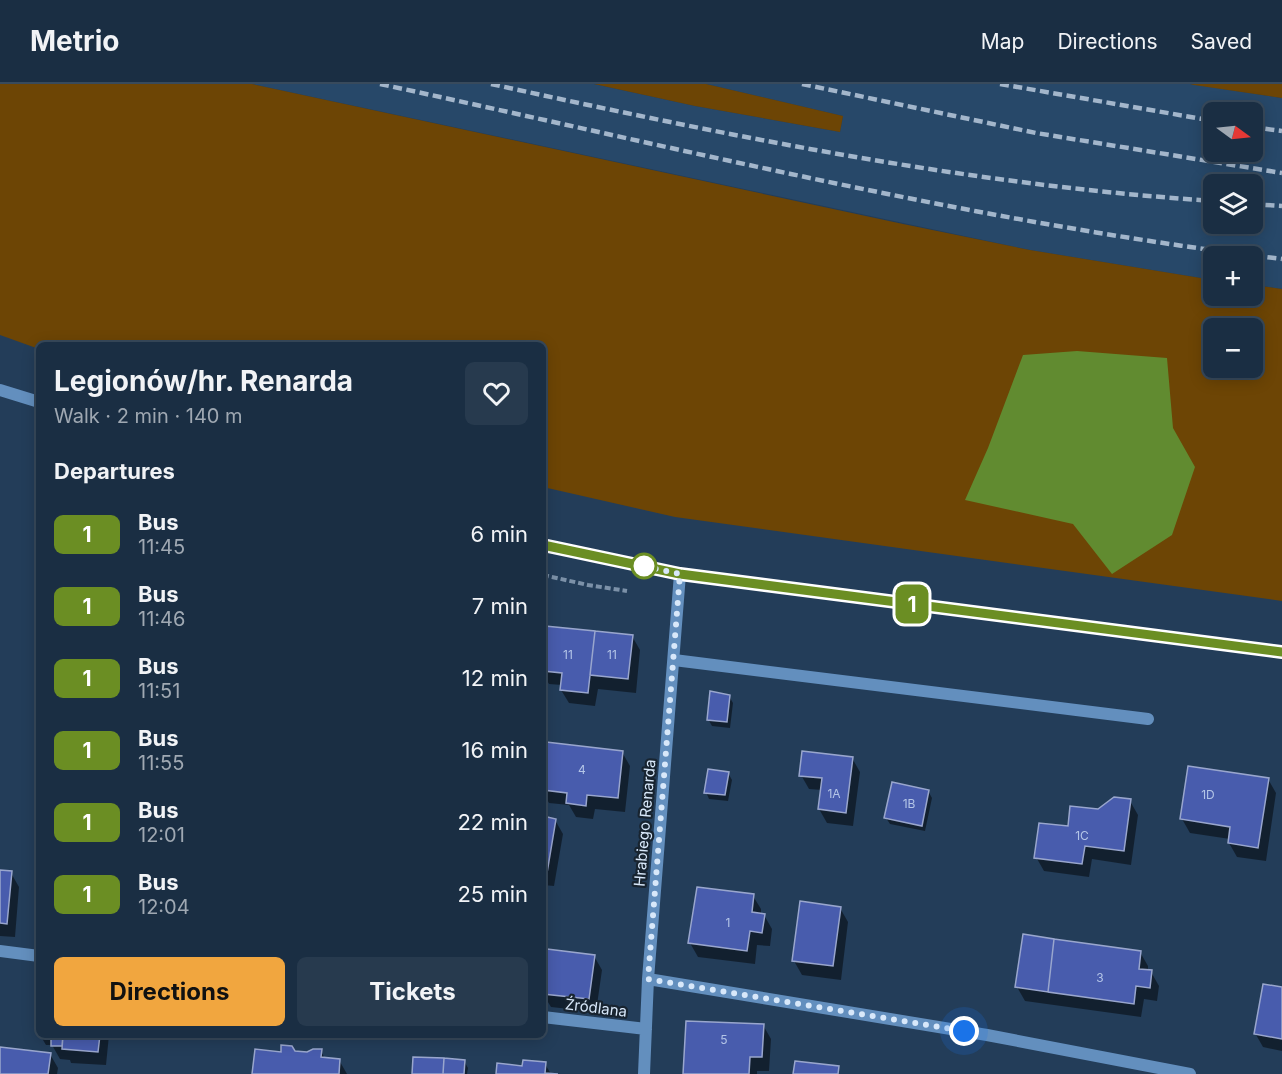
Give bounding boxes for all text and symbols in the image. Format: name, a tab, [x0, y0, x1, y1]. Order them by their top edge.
text: Metrio	[30, 24, 119, 58]
text: Map	[981, 29, 1024, 54]
text: Directions	[1057, 29, 1158, 54]
text: Saved	[1191, 29, 1252, 54]
north arrow	[1203, 102, 1263, 162]
map controls	[1203, 102, 1263, 378]
button: layers	[1203, 174, 1263, 234]
button: +	[1203, 246, 1263, 306]
button: −	[1203, 318, 1263, 378]
button: heart	[465, 362, 528, 425]
text: Legionów/hr. Renarda	[54, 364, 353, 398]
text: Walk · 2 min · 140 m	[54, 404, 243, 428]
text: Departures	[54, 458, 175, 484]
text: Bus	[138, 509, 179, 535]
text: 6 min	[471, 521, 528, 547]
text: 1	[82, 522, 92, 547]
text: 11:45	[138, 535, 185, 559]
unlabelled marker	[631, 553, 657, 579]
text: Bus	[138, 581, 179, 607]
line badge: 1	[892, 584, 932, 624]
text: 1	[907, 592, 917, 617]
text: 7 min	[472, 593, 528, 619]
text: 1	[82, 594, 92, 619]
text: 11:46	[138, 607, 185, 631]
house number: 11	[563, 647, 573, 662]
house number: 11	[607, 647, 617, 662]
text: Bus	[138, 653, 179, 679]
text: 12 min	[462, 665, 528, 691]
text: 1	[82, 666, 92, 691]
text: 11:51	[138, 679, 180, 703]
text: Bus	[138, 725, 179, 751]
text: 16 min	[462, 737, 528, 763]
text: 1	[82, 738, 92, 763]
text: 11:55	[138, 751, 184, 775]
street label: Hrabiego Renarda	[629, 759, 660, 887]
house number: 4	[578, 762, 586, 777]
house number: 1A	[827, 786, 841, 801]
house number: 1D	[1201, 787, 1215, 802]
house number: 1B	[903, 796, 916, 811]
text: Bus	[138, 797, 179, 823]
text: 22 min	[457, 809, 528, 835]
text: 1	[82, 810, 92, 835]
text: 12:01	[138, 823, 185, 847]
house number: 1C	[1075, 828, 1089, 843]
text: Bus	[138, 869, 179, 895]
text: 25 min	[457, 881, 528, 907]
text: 1	[82, 882, 92, 907]
text: 12:04	[138, 895, 190, 919]
house number: 1	[726, 915, 730, 930]
button: Directions	[54, 957, 285, 1026]
button: Tickets	[297, 957, 528, 1026]
house number: 3	[1096, 970, 1104, 985]
street label: Źródlana	[564, 994, 628, 1021]
your location	[949, 1016, 979, 1046]
house number: 5	[720, 1032, 728, 1047]

